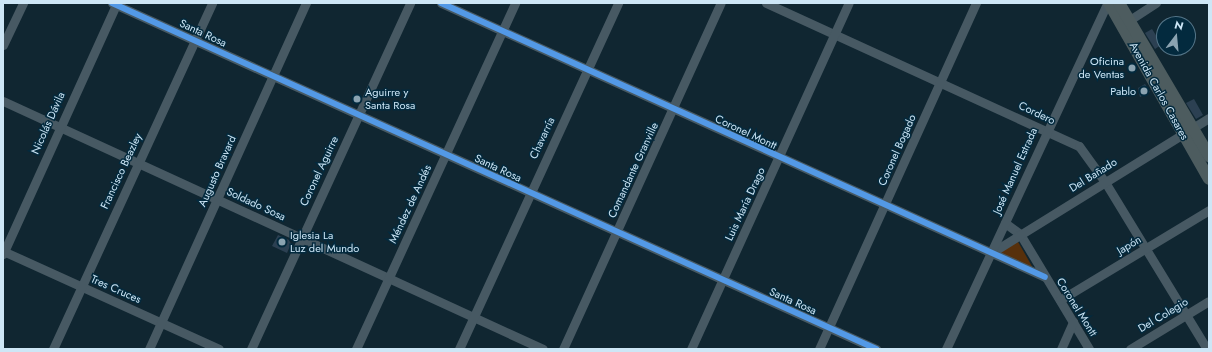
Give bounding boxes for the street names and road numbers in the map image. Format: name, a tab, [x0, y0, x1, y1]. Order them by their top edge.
street label: Santa Rosa	[177, 16, 229, 50]
street label: Avenida Carlos Casares	[1127, 40, 1191, 142]
street label: Nicolás Dávila	[28, 90, 68, 156]
street label: Cordero	[1017, 99, 1057, 127]
street label: Coronel Montt	[713, 112, 779, 152]
street label: Coronel Bogado	[875, 112, 919, 188]
street label: Chavarría	[527, 115, 557, 161]
street label: Comandante Granville	[605, 120, 661, 220]
street label: José Manuel Estrada	[990, 126, 1040, 216]
street label: Francisco Beazley	[98, 131, 144, 211]
street label: Augusto Bravard	[195, 133, 239, 209]
street label: Coronel Aguirre	[297, 134, 341, 208]
street label: Santa Rosa	[472, 151, 524, 185]
street label: Del Bañado	[1067, 155, 1119, 195]
street label: Méndez de Andés	[386, 163, 434, 245]
street label: Luis María Drago	[722, 165, 768, 243]
street label: Soldado Sosa	[224, 185, 288, 223]
street label: Japón	[1114, 233, 1144, 257]
street label: Tres Cruces	[89, 272, 143, 306]
street label: Coronel Montt	[1054, 275, 1100, 339]
street label: Santa Rosa	[767, 285, 819, 317]
street label: Del Colegio	[1136, 295, 1190, 335]

